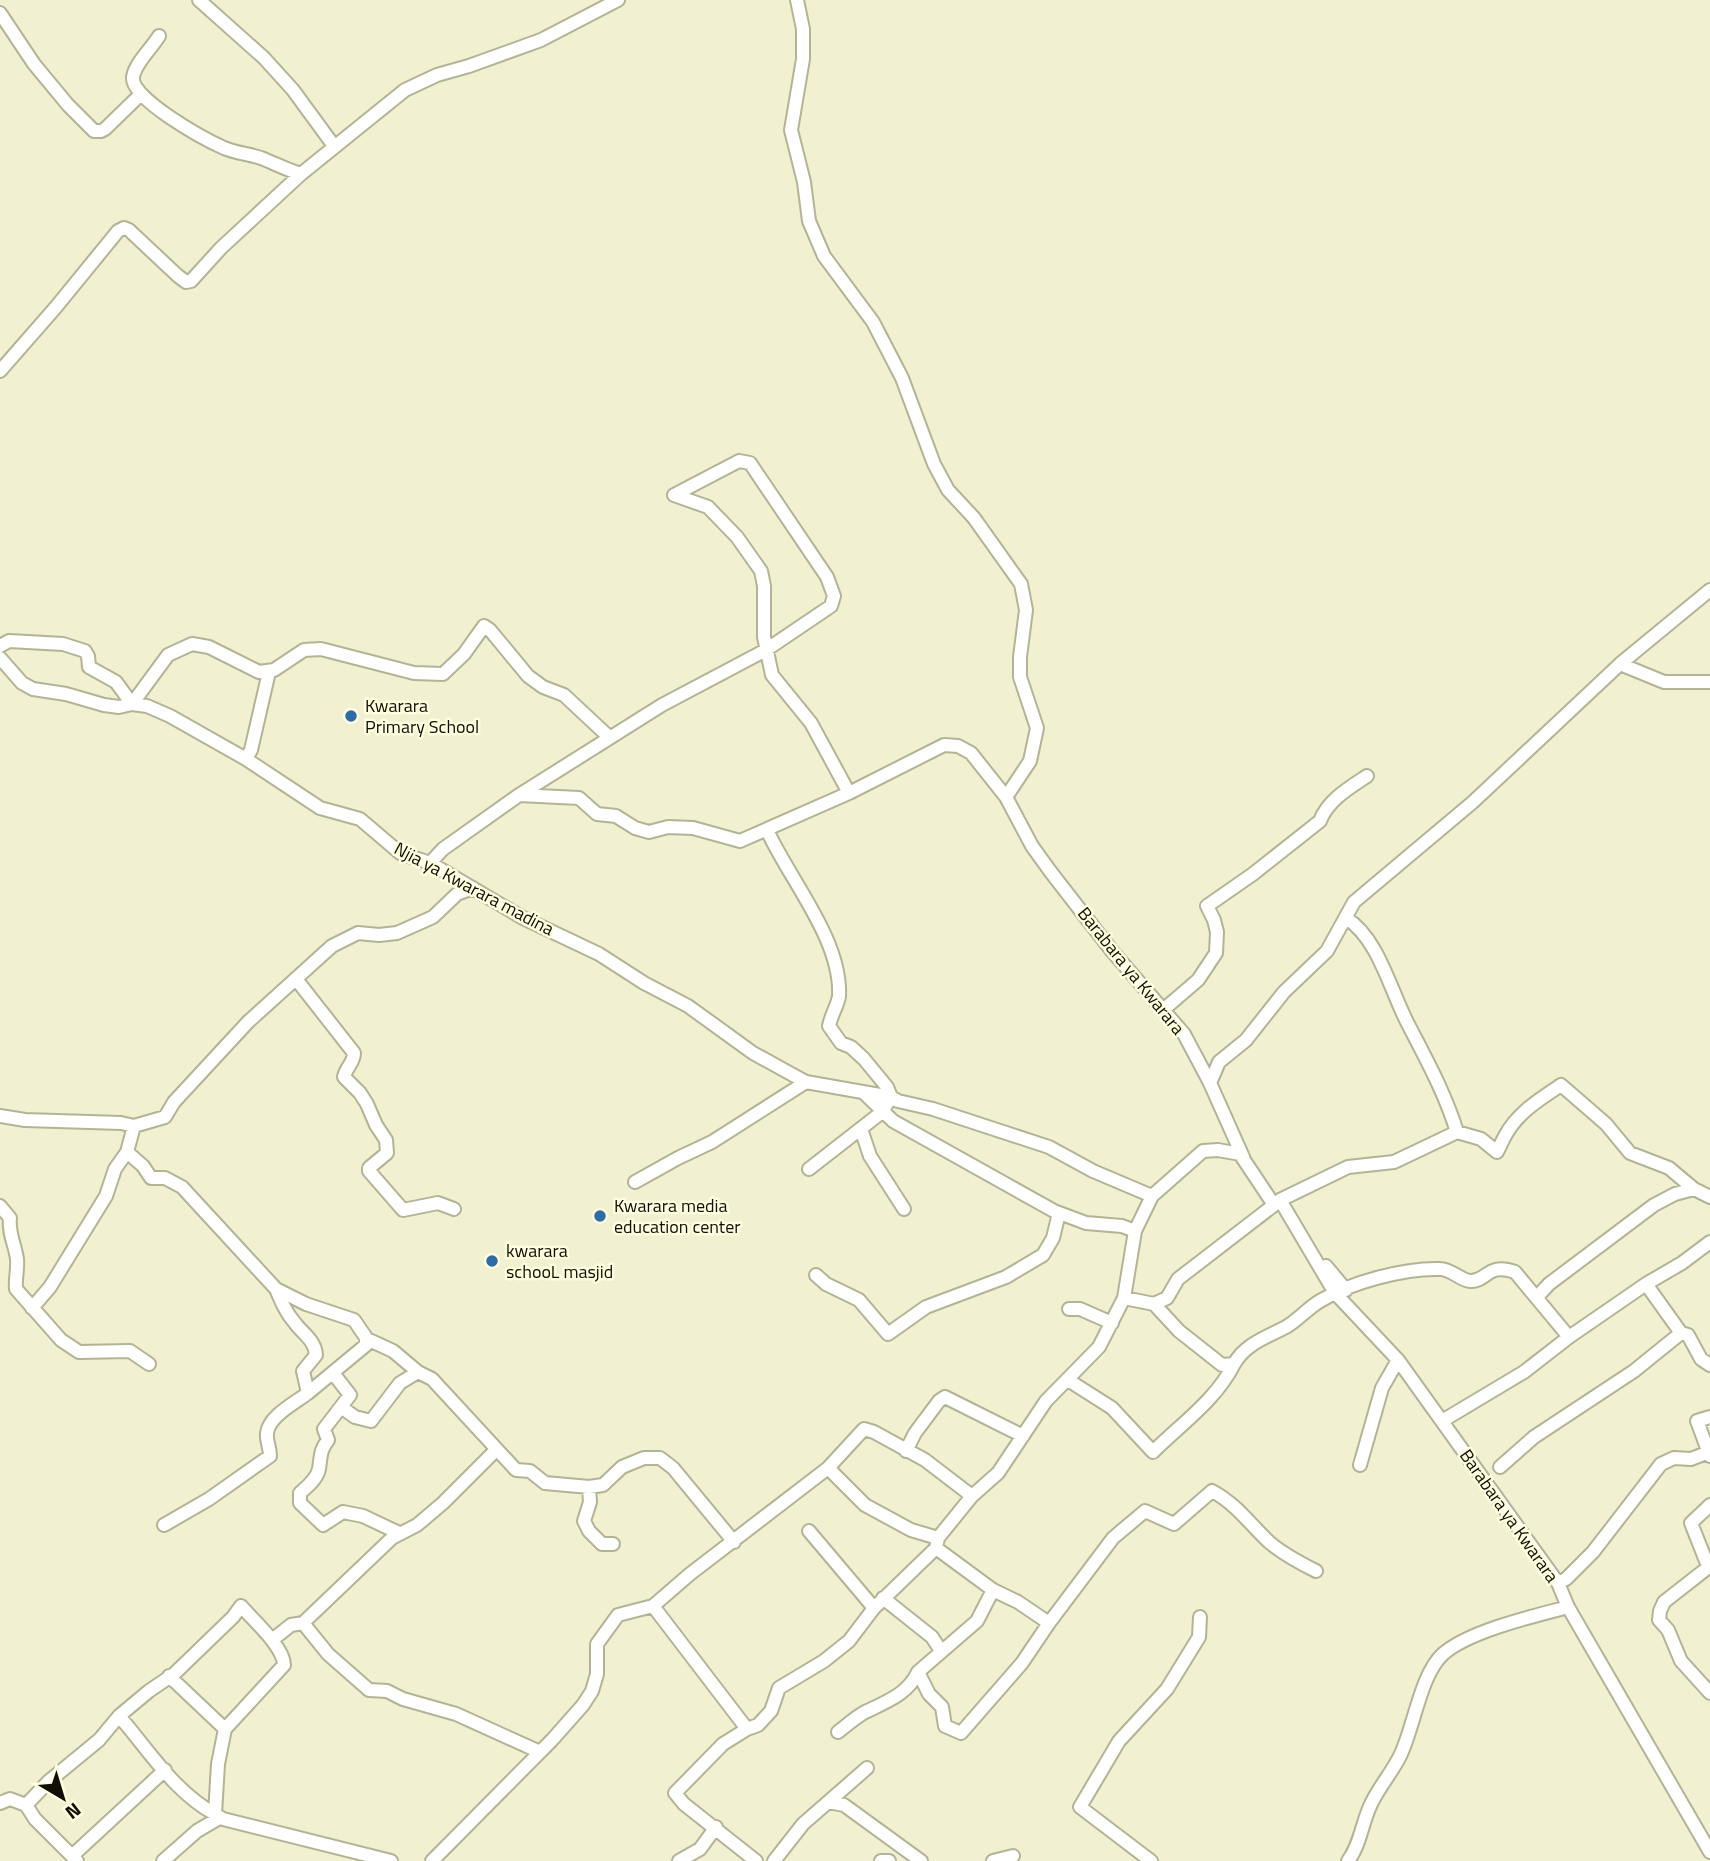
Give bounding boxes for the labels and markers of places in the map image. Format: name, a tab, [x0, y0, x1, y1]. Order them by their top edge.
place label: Kwarara Primary School	[365, 692, 479, 740]
marker: Kwarara Primary School	[343, 708, 359, 724]
place label: Kwarara media education center	[614, 1192, 741, 1240]
marker: Kwarara media education center	[592, 1208, 608, 1224]
place label: kwarara schooL masjid	[506, 1237, 613, 1285]
marker: kwarara schooL masjid	[484, 1253, 500, 1269]

